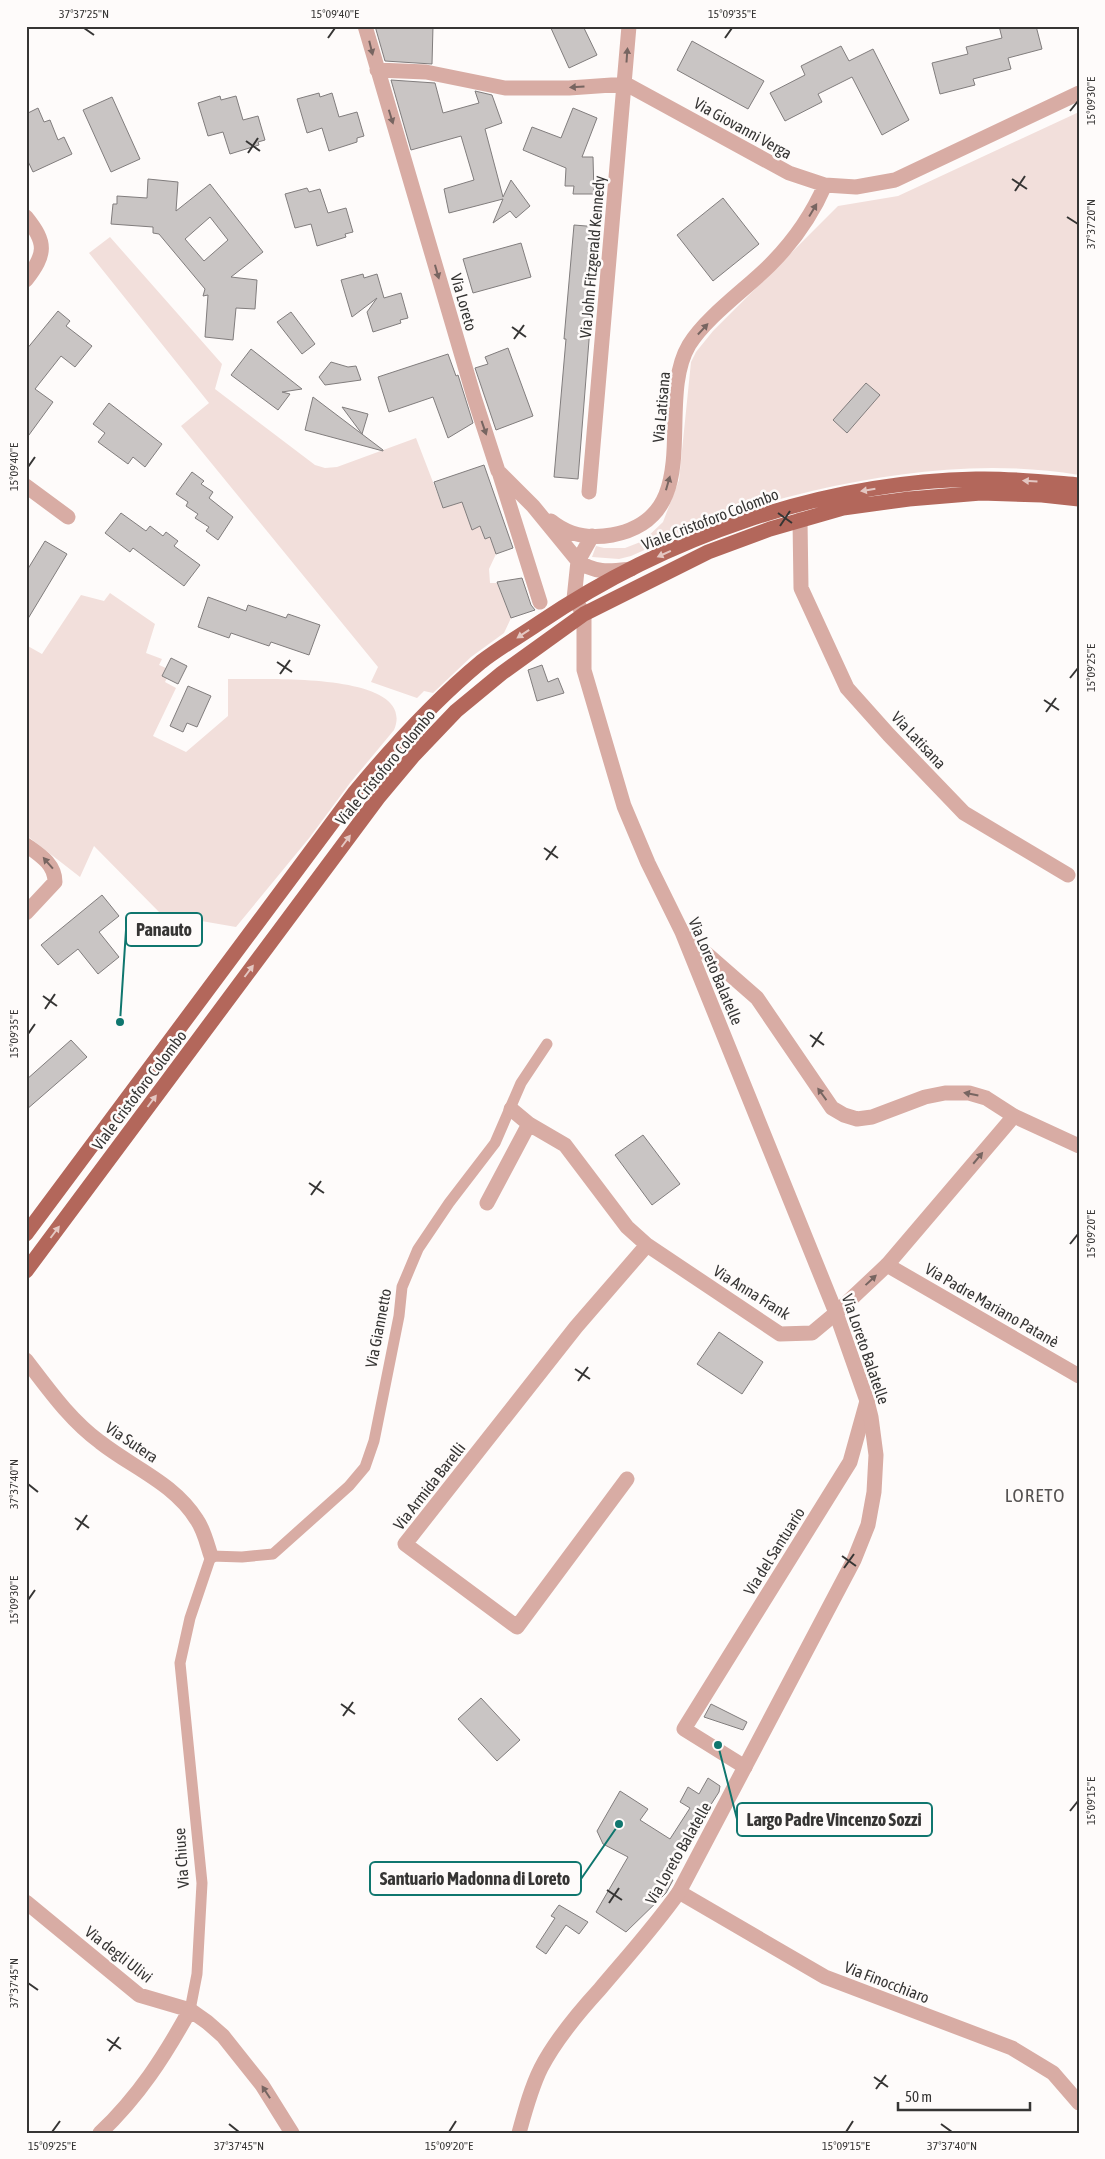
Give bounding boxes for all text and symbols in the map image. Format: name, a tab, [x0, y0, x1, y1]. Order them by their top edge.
text: 37°37'25"N	[59, 7, 109, 21]
text: 15°09'40"E	[311, 7, 359, 21]
text: 15°09'35"E	[708, 7, 756, 21]
one-way arrow	[367, 41, 375, 56]
one-way arrow	[624, 47, 632, 63]
text: 15°09'30"E	[1084, 77, 1098, 125]
one-way arrow	[569, 84, 585, 92]
street label: Via Giovanni Verga	[691, 94, 795, 163]
one-way arrow	[388, 109, 396, 124]
street label: Via John Fitzgerald Kennedy	[576, 175, 609, 339]
text: 37°37'20"N	[1084, 199, 1098, 249]
one-way arrow	[808, 203, 817, 216]
one-way arrow	[434, 265, 442, 280]
street label: Via Loreto	[447, 271, 481, 333]
one-way arrow	[697, 323, 709, 335]
street label: Via Latisana	[649, 371, 673, 443]
one-way arrow	[480, 421, 488, 436]
text: 15°09'40"E	[7, 443, 21, 491]
one-way arrow	[665, 476, 673, 491]
one-way arrow	[1022, 476, 1038, 484]
street label: Viale Cristoforo Colombo	[639, 485, 781, 553]
one-way arrow	[860, 486, 876, 494]
one-way arrow	[657, 550, 671, 558]
one-way arrow	[516, 629, 530, 639]
text: 15°09'25"E	[1084, 644, 1098, 692]
street label: Viale Cristoforo Colombo	[331, 706, 439, 828]
street label: Via Latisana	[888, 708, 950, 772]
one-way arrow	[341, 835, 352, 848]
one-way arrow	[42, 858, 54, 870]
callout: Panauto	[126, 913, 202, 946]
street label: Via Loreto Balatelle	[685, 915, 747, 1027]
text: Panauto	[136, 919, 192, 940]
one-way arrow	[244, 965, 255, 978]
text: 15°09'35"E	[7, 1010, 21, 1058]
street label: Viale Cristoforo Colombo	[88, 1027, 190, 1153]
one-way arrow	[817, 1088, 828, 1101]
one-way arrow	[962, 1090, 978, 1098]
one-way arrow	[147, 1095, 158, 1108]
one-way arrow	[973, 1151, 984, 1164]
text: 15°09'20"E	[1084, 1210, 1098, 1258]
one-way arrow	[50, 1226, 61, 1239]
street label: Via Padre Mariano Patanè	[922, 1259, 1062, 1351]
street label: Via Anna Frank	[710, 1261, 794, 1323]
one-way arrow	[865, 1274, 877, 1286]
street label: Via Giannetto	[362, 1287, 394, 1369]
street label: Via Loreto Balatelle	[839, 1292, 893, 1406]
street label: Via Sutera	[102, 1418, 162, 1466]
street label: Via Armida Barelli	[389, 1439, 469, 1533]
text: 37°37'40"N	[7, 1459, 21, 1509]
district label: LORETO	[1005, 1484, 1065, 1506]
street label: Via del Santuario	[740, 1504, 808, 1598]
text: 15°09'30"E	[7, 1576, 21, 1624]
text: 15°09'15"E	[1084, 1777, 1098, 1825]
street label: Via Loreto Balatelle	[641, 1799, 715, 1907]
callout: Largo Padre Vincenzo Sozzi	[737, 1803, 932, 1836]
text: Largo Padre Vincenzo Sozzi	[746, 1809, 922, 1830]
street label: Via Chiuse	[170, 1827, 192, 1889]
callout: Santuario Madonna di Loreto	[370, 1862, 581, 1895]
text: Santuario Madonna di Loreto	[380, 1868, 570, 1889]
street label: Via degli Ulivi	[81, 1922, 156, 1987]
text: 37°37'45"N	[7, 1958, 21, 2008]
street label: Via Finocchiaro	[842, 1958, 932, 2006]
scale bar	[898, 2079, 1030, 2111]
one-way arrow	[261, 2085, 271, 2098]
text: 50 m	[905, 2088, 932, 2105]
text: 15°09'25"E	[28, 2139, 76, 2153]
text: 37°37'45"N	[214, 2139, 264, 2153]
text: 15°09'20"E	[425, 2139, 473, 2153]
text: 15°09'15"E	[822, 2139, 870, 2153]
text: 37°37'40"N	[927, 2139, 977, 2153]

